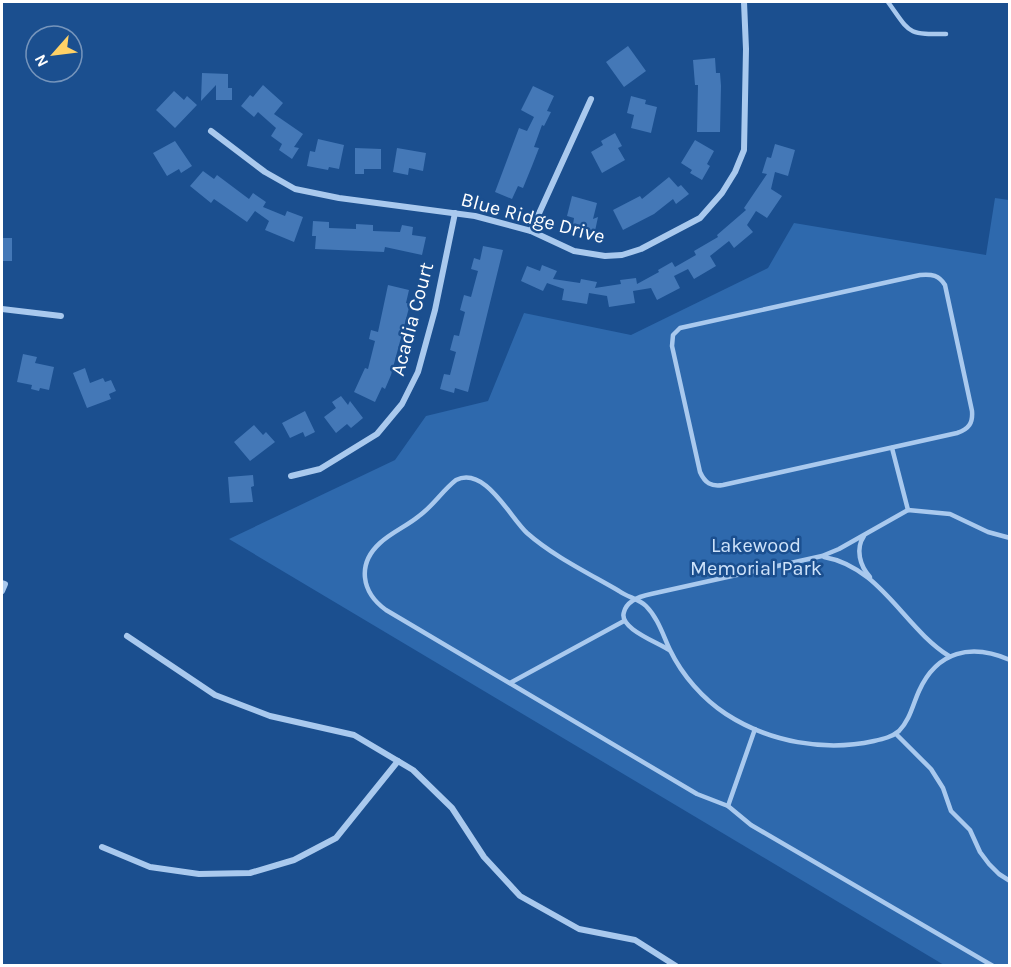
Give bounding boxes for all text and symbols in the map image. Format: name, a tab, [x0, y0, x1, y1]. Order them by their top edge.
north arrow	[24, 24, 84, 84]
text: N	[30, 51, 52, 70]
street label: Blue Ridge Drive	[458, 188, 608, 248]
street label: Acadia Court	[386, 259, 438, 378]
park label: Lakewood Memorial Park	[690, 534, 822, 580]

